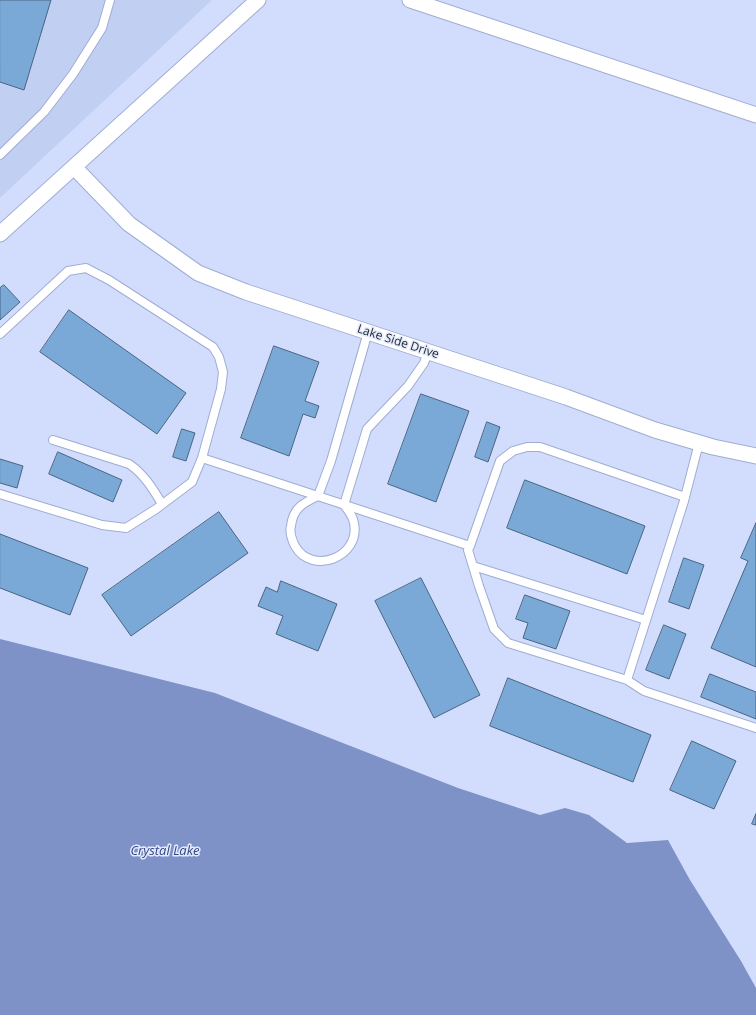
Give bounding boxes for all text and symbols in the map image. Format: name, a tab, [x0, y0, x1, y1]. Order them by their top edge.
street label: Lake Side Drive	[355, 322, 441, 362]
water label: Crystal Lake	[130, 843, 200, 859]

